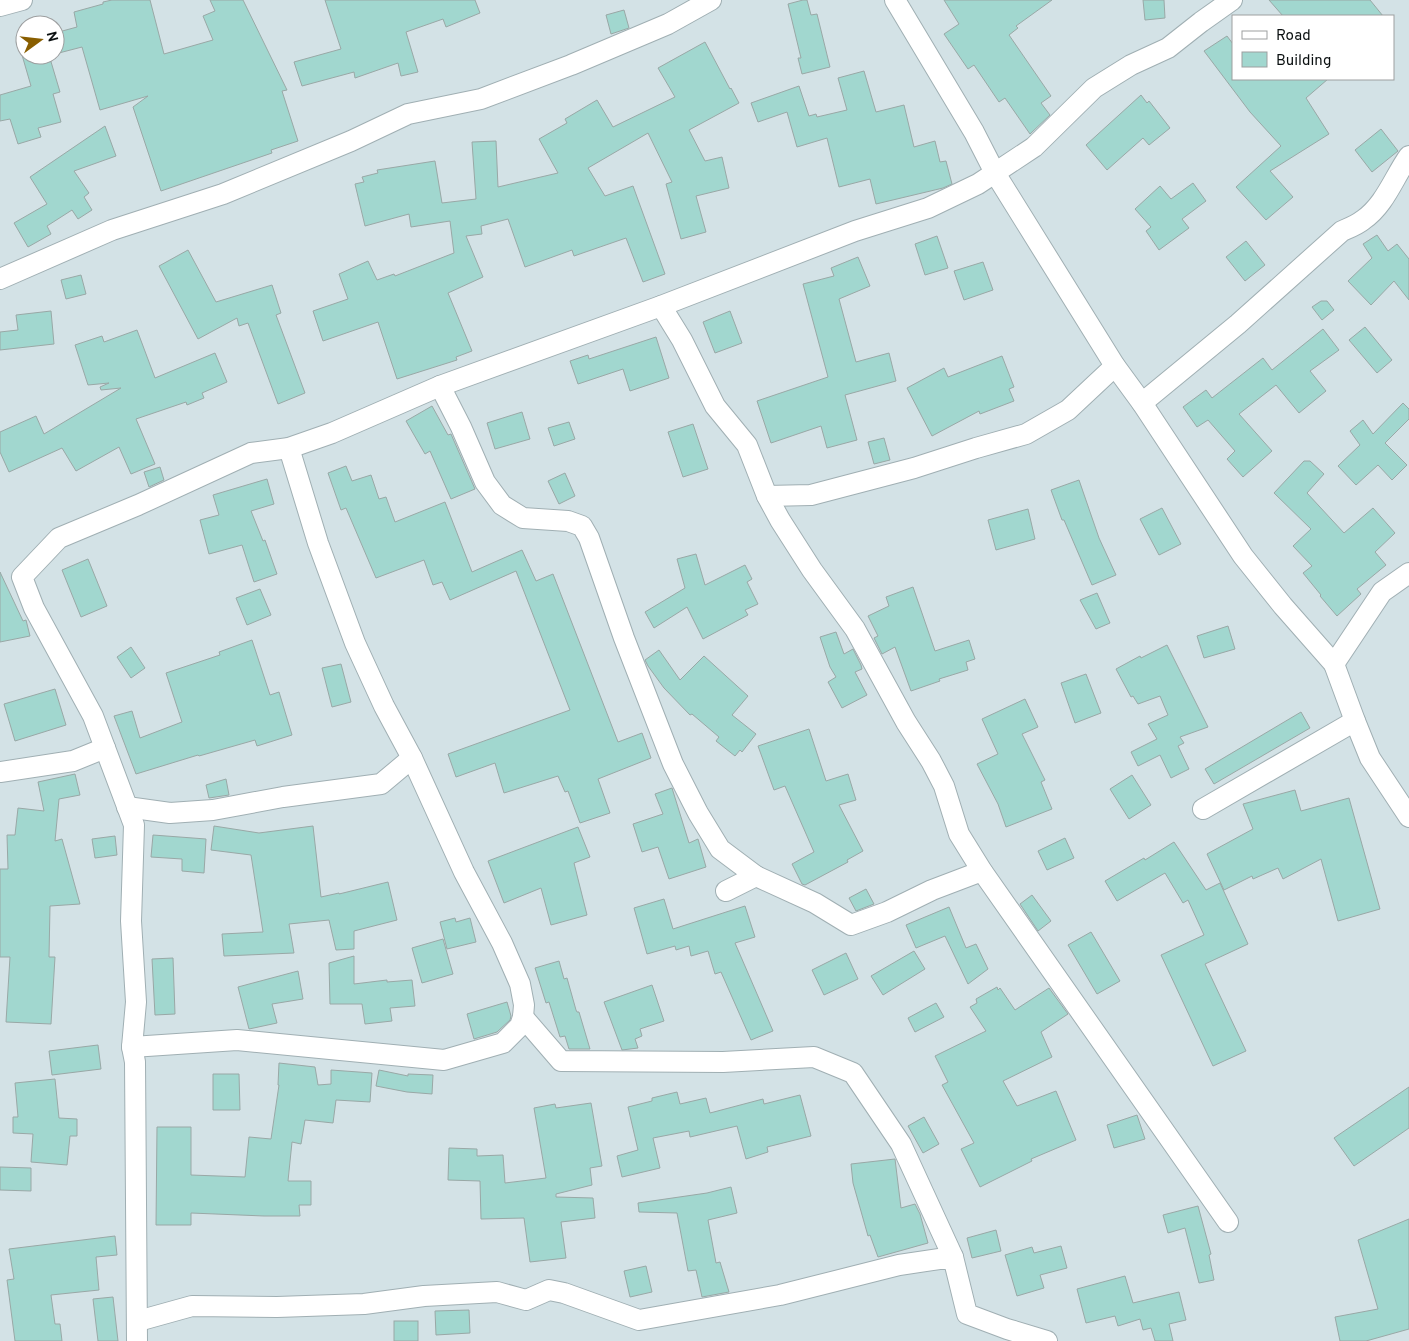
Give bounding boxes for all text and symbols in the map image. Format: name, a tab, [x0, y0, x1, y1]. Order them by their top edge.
north arrow	[15, 15, 65, 65]
legend	[1232, 15, 1394, 80]
text: Road	[1276, 27, 1311, 46]
text: N	[42, 30, 61, 44]
text: Building	[1276, 52, 1331, 71]

